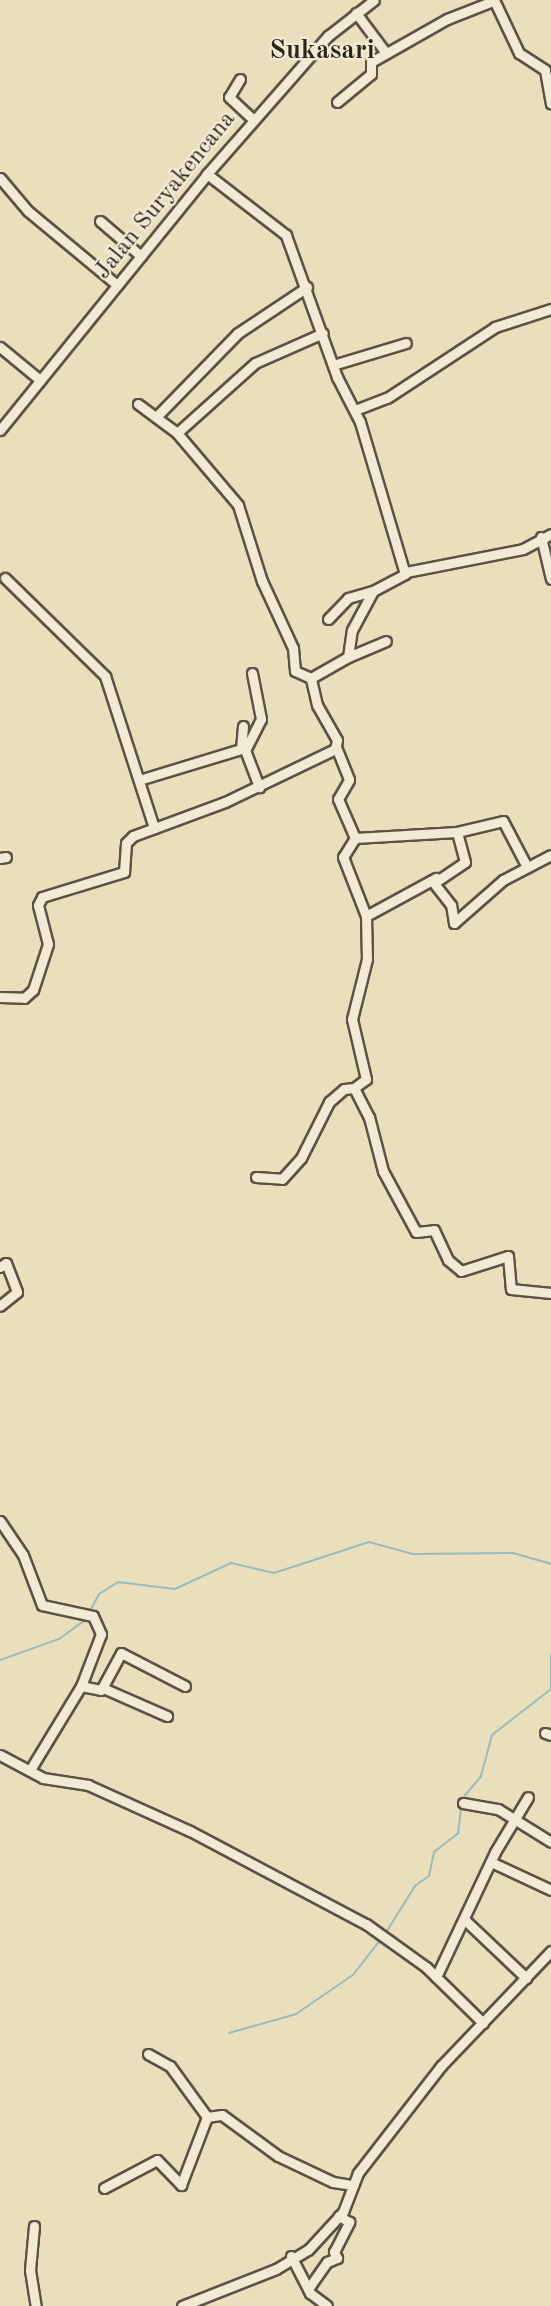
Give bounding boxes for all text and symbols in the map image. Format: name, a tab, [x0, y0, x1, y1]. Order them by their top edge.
district label: Sukasari	[269, 35, 375, 67]
street label: Jalan Suryakencana	[89, 106, 243, 286]

